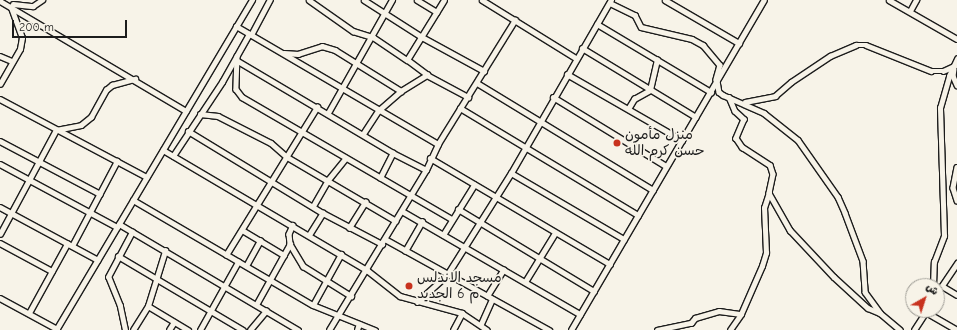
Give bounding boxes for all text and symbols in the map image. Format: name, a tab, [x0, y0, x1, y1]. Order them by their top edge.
scale bar	[14, 12, 129, 38]
text: 200 m	[19, 20, 54, 34]
place label: منزل مأمون حسن كرم الله	[625, 127, 705, 160]
marker: منزل مأمون حسن كرم الله	[612, 138, 622, 148]
place label: مسجد الاندلس م 6 الجديد	[417, 270, 502, 302]
north arrow	[905, 278, 945, 318]
text: ش	[923, 280, 941, 298]
marker: مسجد الاندلس م 6 الجديد	[404, 281, 414, 291]

